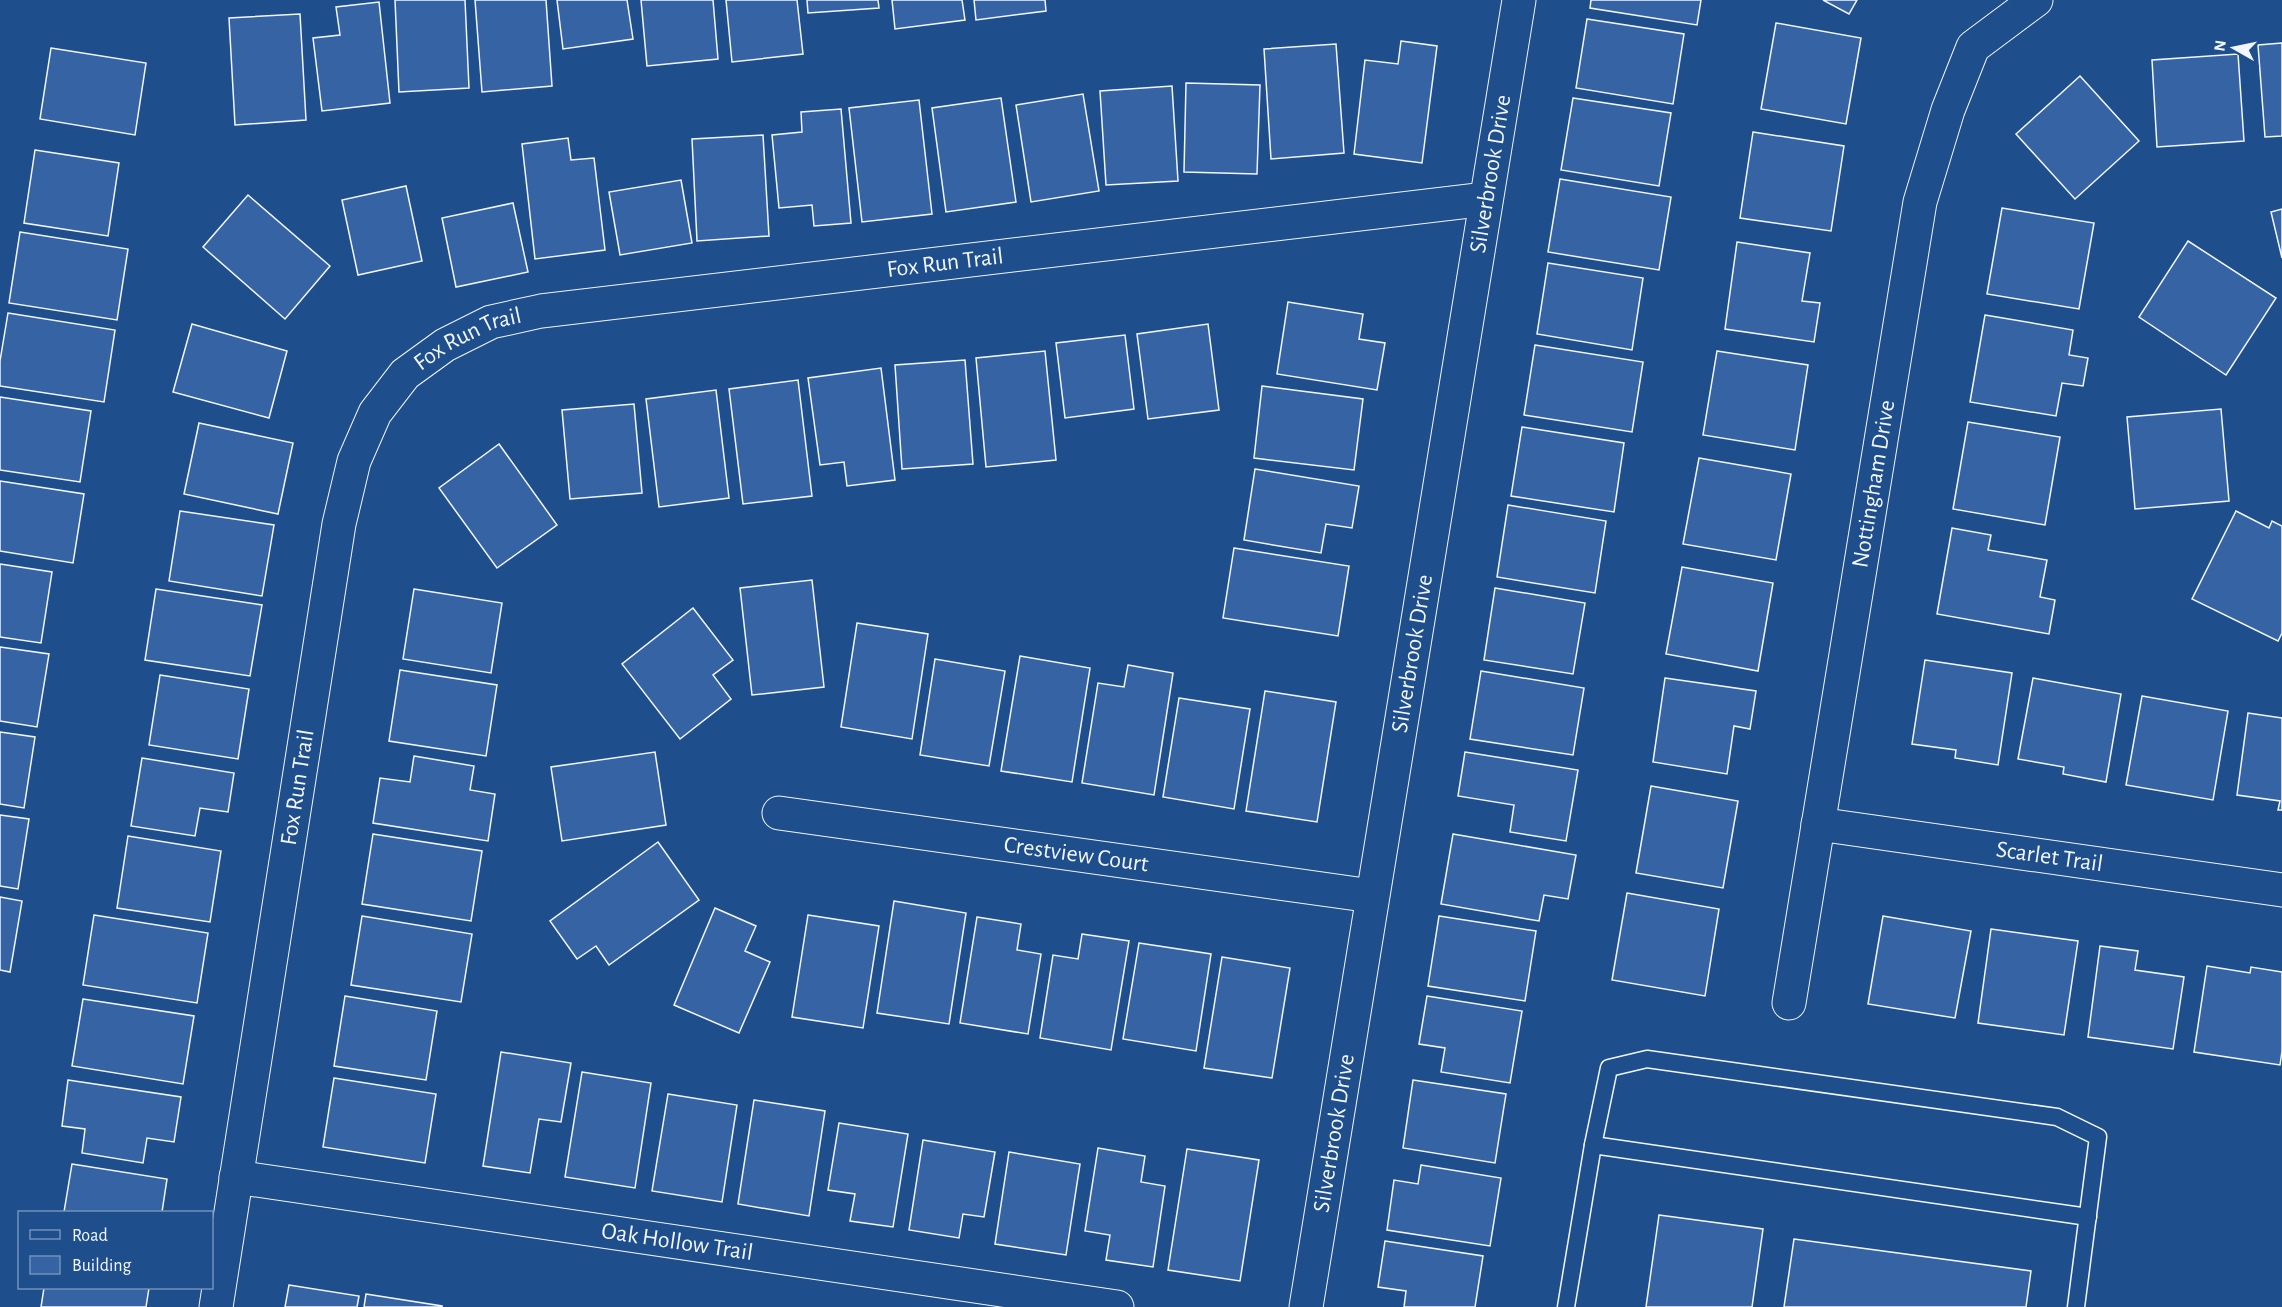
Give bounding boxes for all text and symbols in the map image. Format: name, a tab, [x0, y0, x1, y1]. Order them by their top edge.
north arrow	[2204, 18, 2264, 78]
text: N	[2211, 39, 2229, 53]
street label: Silverbrook Drive	[1466, 93, 1515, 255]
street label: Fox Run Trail	[886, 244, 1005, 282]
street label: Fox Run Trail	[410, 304, 524, 375]
street label: Nottingham Drive	[1848, 398, 1899, 569]
street label: Silverbrook Drive	[1388, 573, 1437, 735]
street label: Fox Run Trail	[277, 728, 319, 847]
street label: Crestview Court	[1002, 833, 1150, 877]
street label: Scarlet Trail	[1995, 837, 2105, 876]
street label: Silverbrook Drive	[1310, 1052, 1359, 1214]
legend	[18, 1211, 213, 1289]
street label: Oak Hollow Trail	[600, 1219, 755, 1265]
text: Road	[72, 1227, 108, 1245]
text: Building	[72, 1257, 132, 1275]

